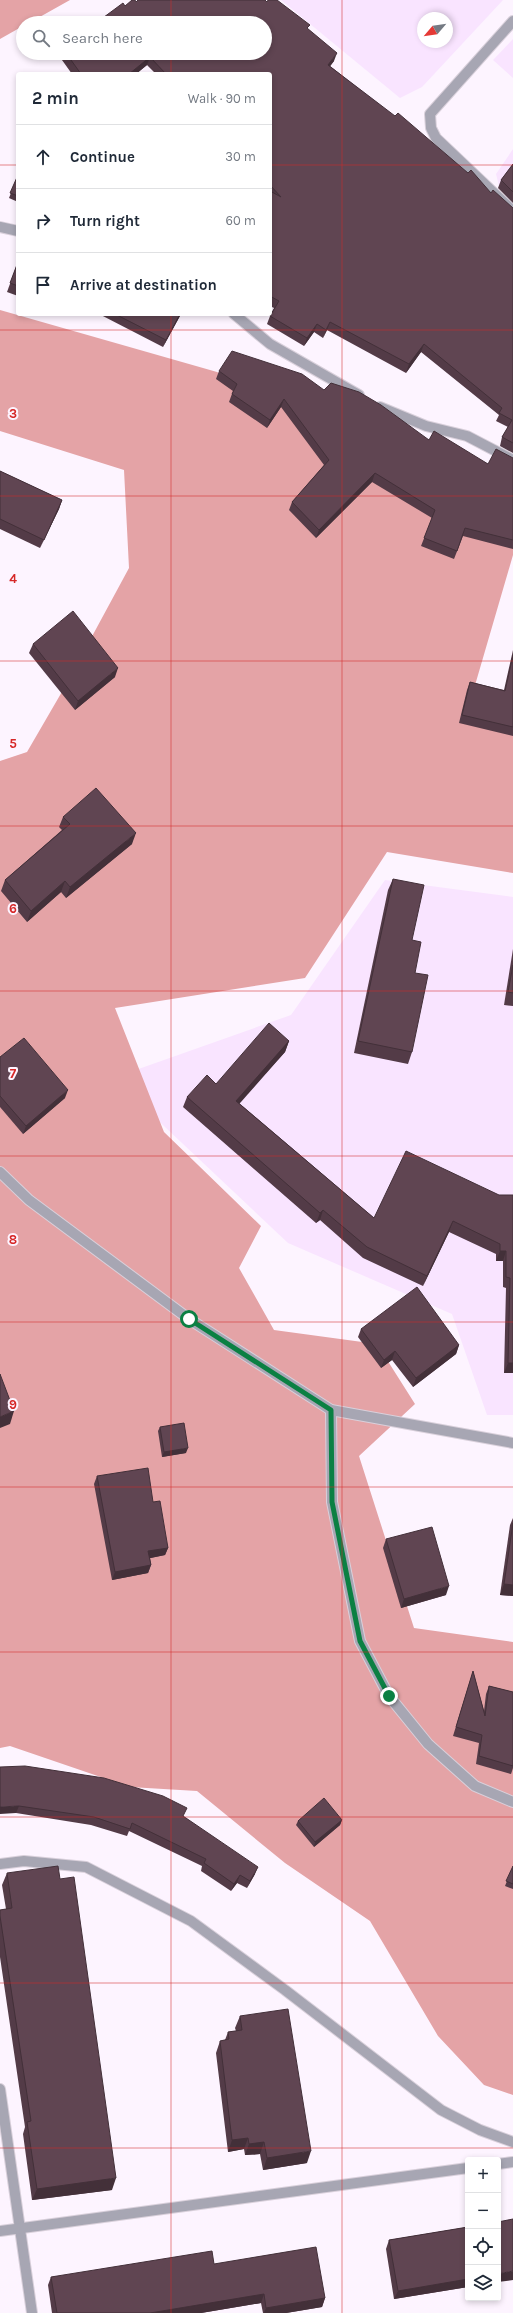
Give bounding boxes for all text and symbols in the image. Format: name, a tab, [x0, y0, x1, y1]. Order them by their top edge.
north arrow	[417, 12, 453, 48]
search box	[16, 16, 272, 60]
icon: search	[30, 27, 52, 49]
text: Search here	[62, 29, 143, 47]
text: 2 min	[32, 88, 79, 108]
text: Walk · 90 m	[188, 91, 256, 106]
icon: ahead	[32, 146, 54, 168]
text: Continue	[70, 148, 135, 166]
text: 30 m	[225, 149, 256, 164]
icon: right	[32, 210, 54, 232]
text: Turn right	[70, 212, 140, 230]
text: 60 m	[226, 213, 256, 228]
icon: arrive	[32, 274, 54, 296]
text: Arrive at destination	[70, 276, 217, 294]
text: 3	[9, 406, 17, 421]
text: 4	[9, 571, 17, 586]
text: 5	[9, 736, 17, 751]
text: 6	[9, 901, 17, 916]
text: 7	[10, 1066, 17, 1081]
text: 8	[9, 1232, 17, 1247]
route start	[180, 1310, 198, 1328]
text: 9	[9, 1397, 17, 1412]
route end	[380, 1687, 398, 1705]
map controls	[465, 2157, 501, 2301]
button: +	[465, 2157, 501, 2193]
button: −	[465, 2193, 501, 2229]
button: locate	[465, 2229, 501, 2265]
button: layers	[465, 2265, 501, 2301]

